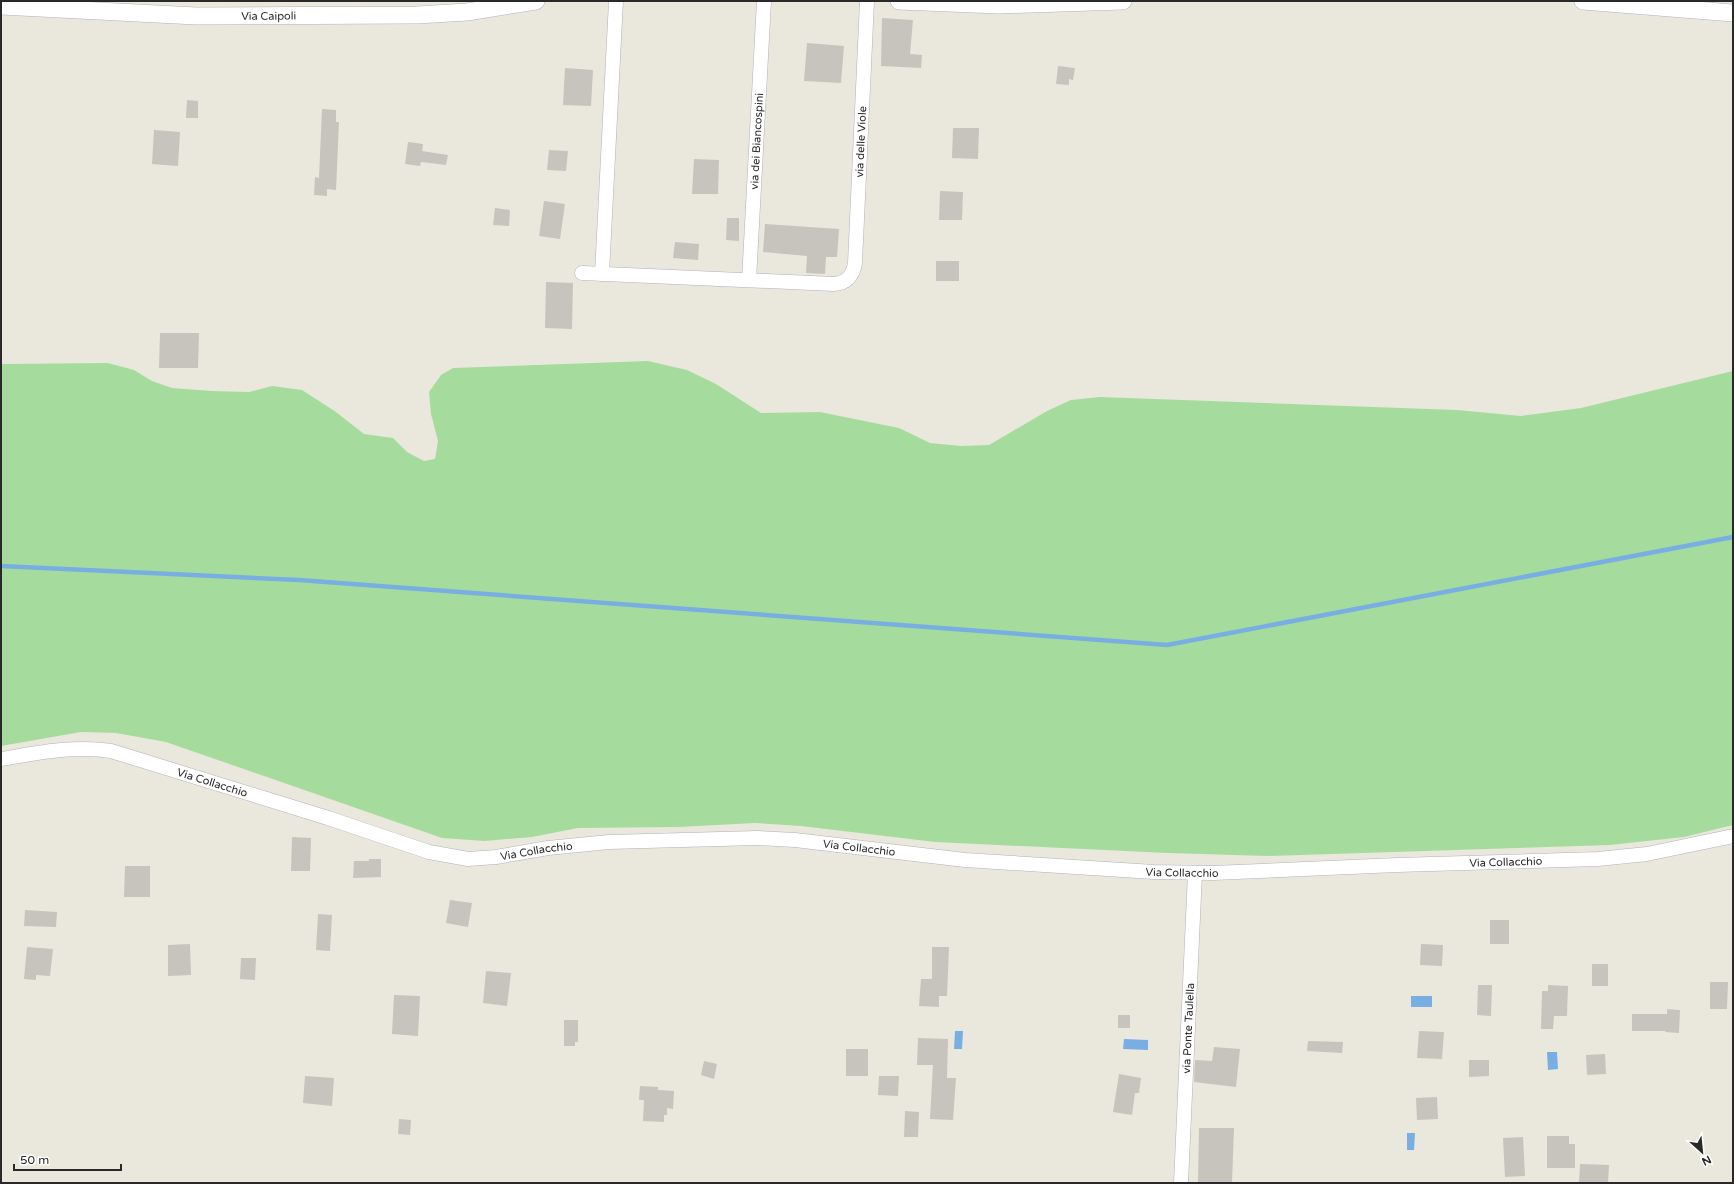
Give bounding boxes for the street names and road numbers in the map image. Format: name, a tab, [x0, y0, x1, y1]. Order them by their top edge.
street label: Via Caipoli	[241, 9, 296, 22]
street label: via dei Biancospini	[747, 93, 766, 190]
street label: via delle Viole	[852, 106, 869, 178]
street label: Via Collacchio	[176, 765, 250, 799]
street label: Via Collacchio	[822, 837, 897, 858]
street label: Via Collacchio	[499, 839, 573, 863]
street label: Via Collacchio	[1469, 854, 1543, 869]
street label: Via Collacchio	[1145, 865, 1219, 880]
street label: via Ponte Taulella	[1179, 983, 1197, 1074]

